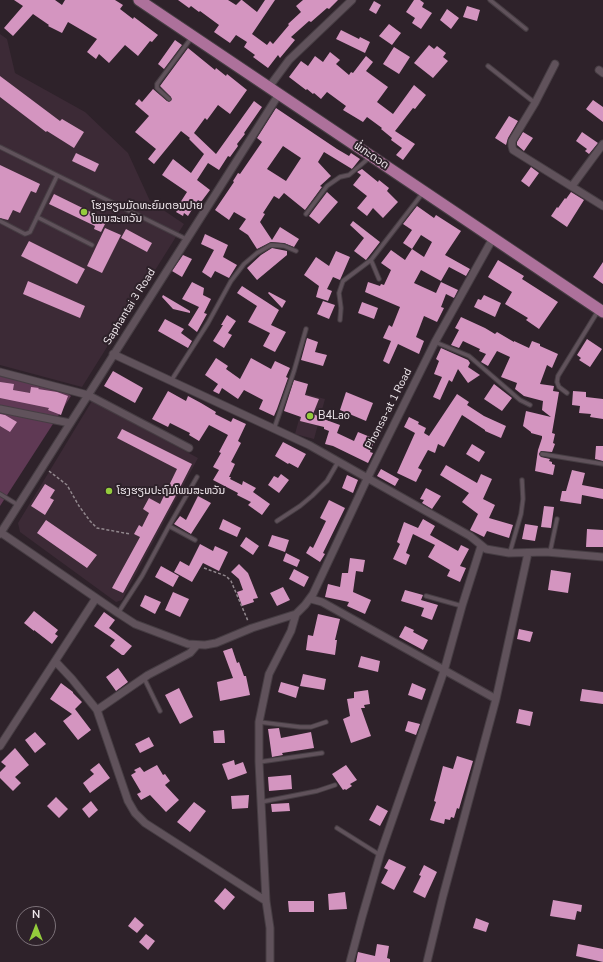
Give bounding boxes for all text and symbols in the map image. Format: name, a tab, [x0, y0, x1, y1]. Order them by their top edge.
street label: ພໍ່ກະດວດ	[351, 140, 391, 172]
place label: ໂຮງຮຽນມັດທະຍົມຕອນປາຍ ໂພນສະຫວັນ	[92, 199, 203, 225]
marker: ໂຮງຮຽນມັດທະຍົມຕອນປາຍ ໂພນສະຫວັນ	[79, 207, 89, 217]
street label: Saphantai 3 Road	[101, 266, 159, 348]
street label: Phonsa-at 1 Road	[363, 366, 415, 452]
place label: B4Lao	[318, 409, 350, 423]
marker: B4Lao	[305, 411, 315, 421]
place label: ໂຮງຮຽນປະຖົມໂພນສະຫວັນ	[117, 484, 225, 498]
marker: ໂຮງຮຽນປະຖົມໂພນສະຫວັນ	[104, 486, 114, 496]
north arrow	[16, 906, 56, 946]
text: N	[32, 907, 40, 922]

